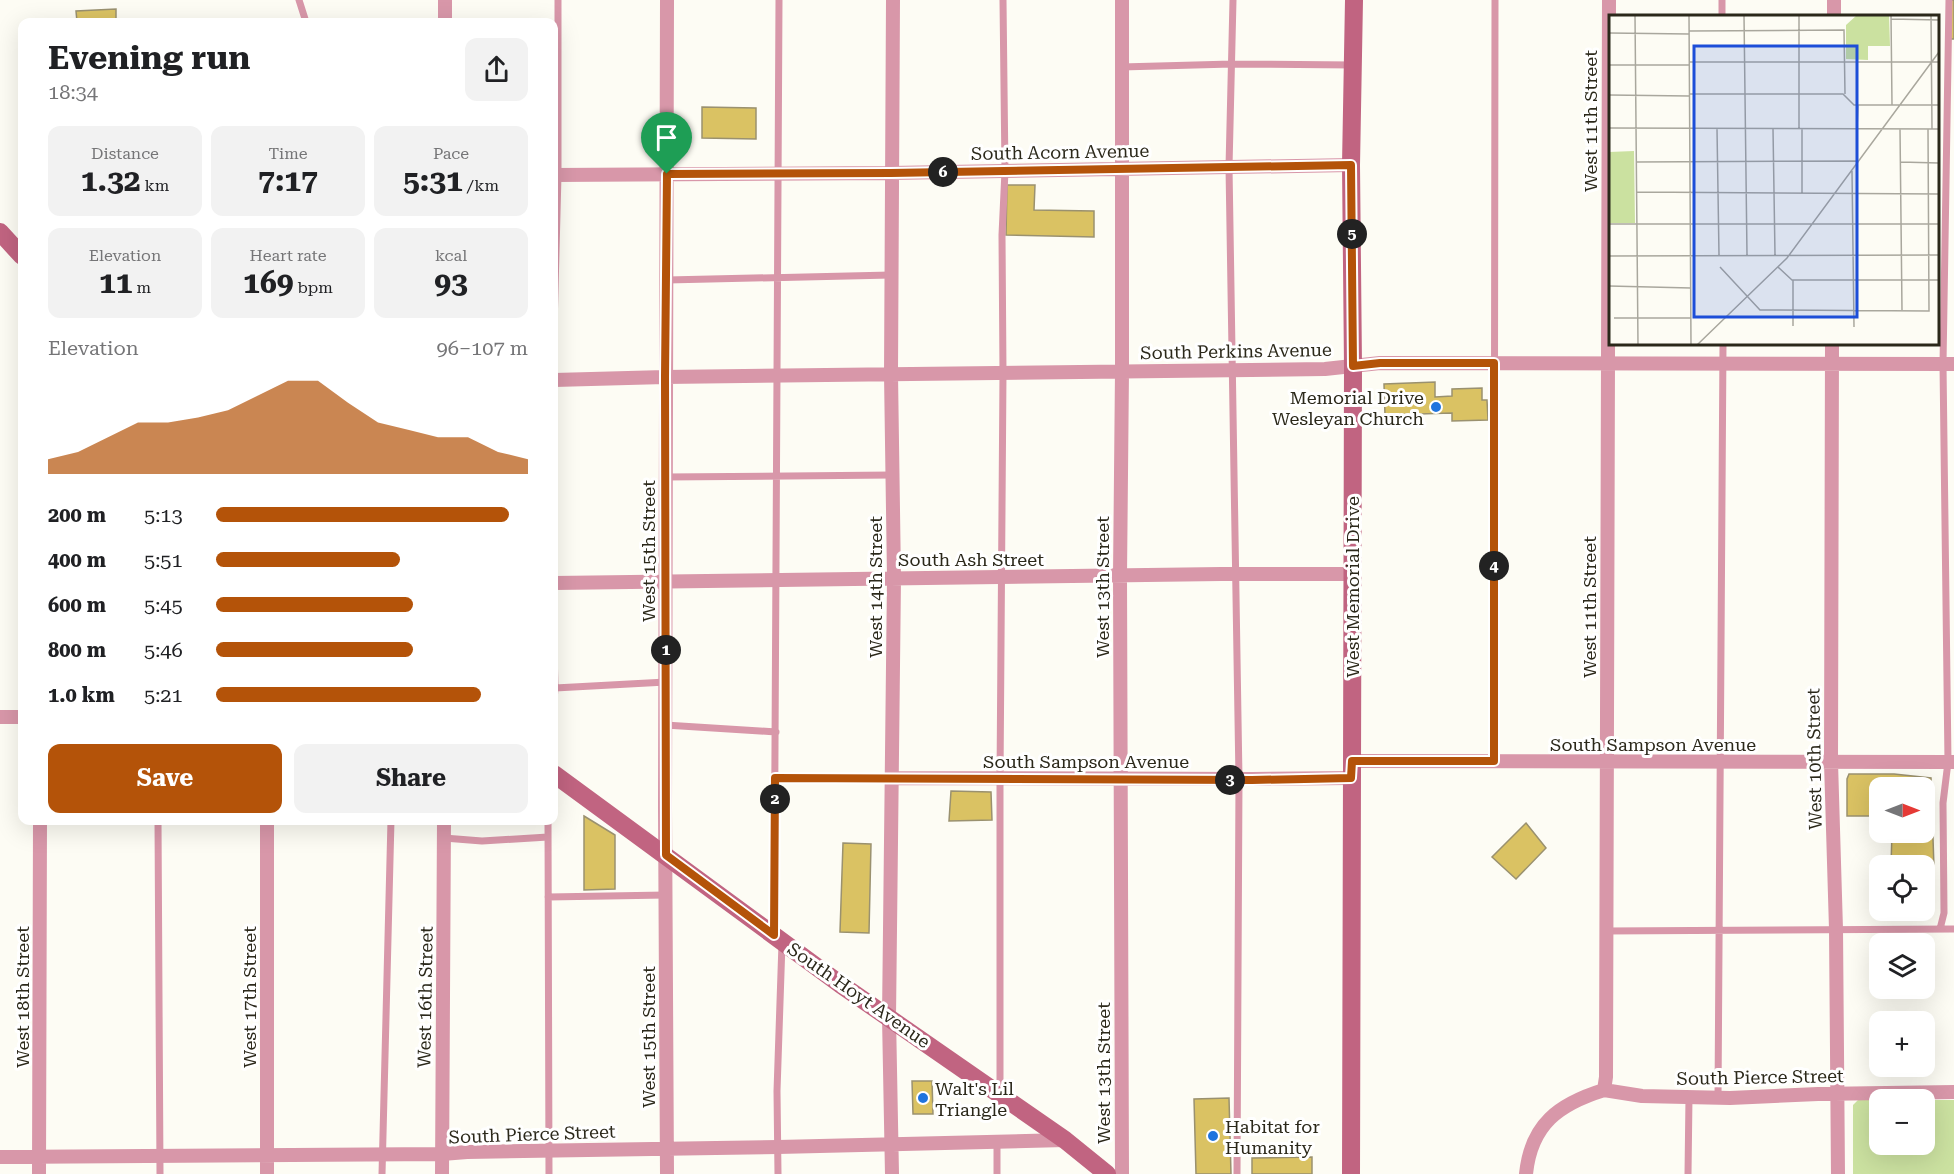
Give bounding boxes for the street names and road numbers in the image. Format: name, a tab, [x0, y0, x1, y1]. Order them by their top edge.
street label: West 11th Street	[1580, 50, 1601, 192]
street label: South Acorn Avenue	[971, 140, 1150, 164]
street label: South Perkins Avenue	[1140, 339, 1332, 363]
street label: West 15th Street	[638, 480, 659, 622]
street label: West Memorial Drive	[1342, 496, 1363, 678]
street label: West 14th Street	[865, 516, 886, 658]
street label: West 13th Street	[1092, 516, 1113, 658]
street label: West 11th Street	[1579, 536, 1600, 678]
street label: South Ash Street	[898, 549, 1044, 570]
street label: West 10th Street	[1802, 688, 1826, 830]
street label: South Sampson Avenue	[1550, 734, 1756, 755]
street label: South Sampson Avenue	[983, 751, 1189, 772]
street label: West 18th Street	[12, 926, 33, 1068]
street label: West 17th Street	[239, 926, 260, 1068]
street label: West 16th Street	[413, 926, 437, 1068]
street label: South Hoyt Avenue	[784, 938, 934, 1052]
street label: West 15th Street	[638, 966, 659, 1108]
street label: West 13th Street	[1093, 1002, 1114, 1144]
street label: South Pierce Street	[1676, 1065, 1844, 1089]
street label: South Pierce Street	[448, 1121, 616, 1147]

